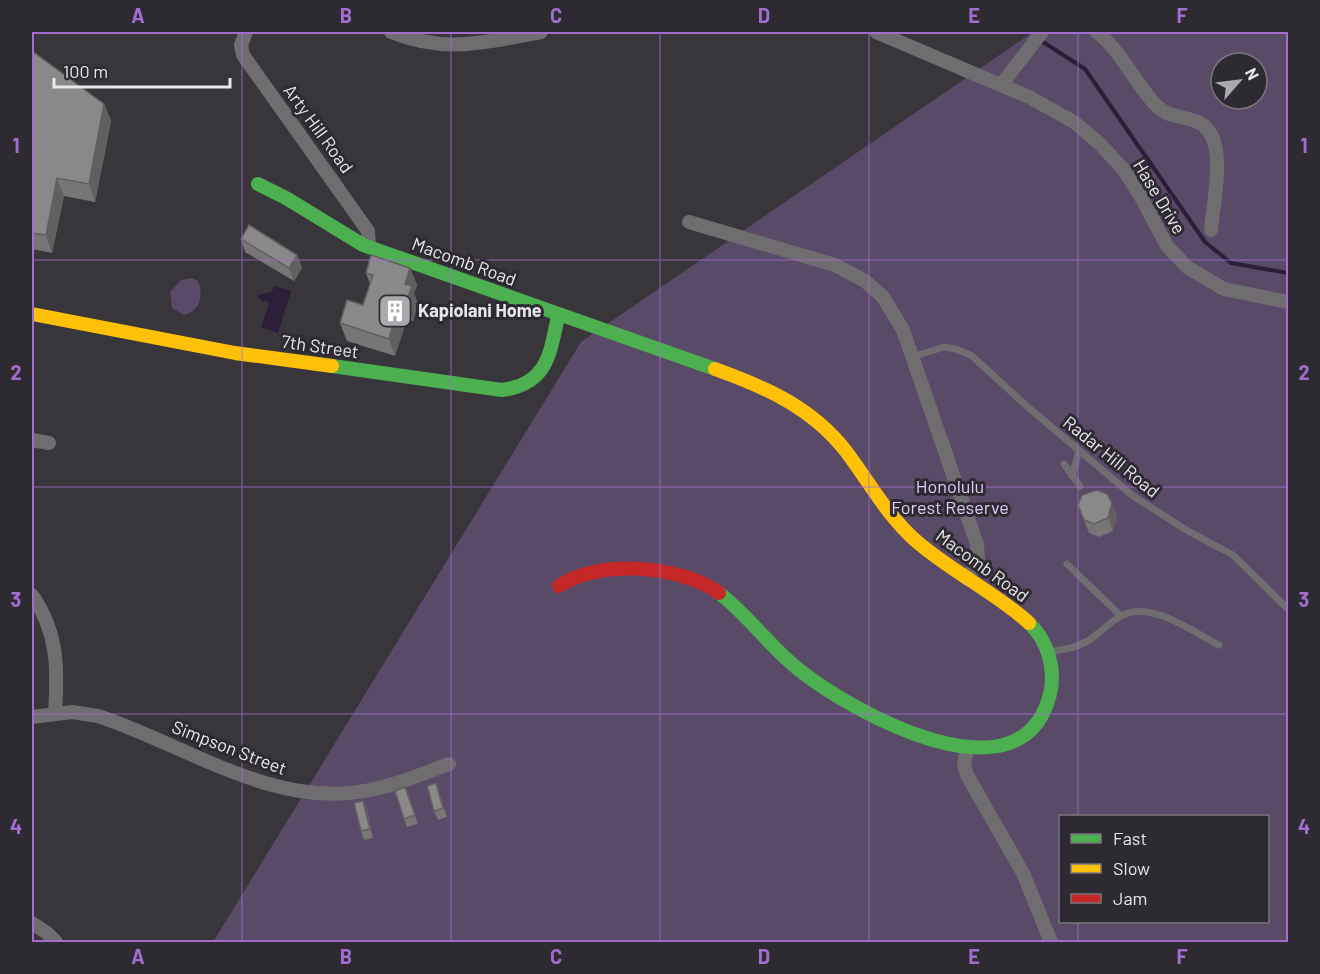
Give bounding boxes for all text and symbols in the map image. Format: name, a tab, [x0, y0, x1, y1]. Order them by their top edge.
text: A	[131, 3, 145, 27]
text: B	[340, 3, 352, 27]
text: C	[550, 3, 562, 27]
text: D	[758, 3, 770, 27]
text: E	[968, 3, 980, 27]
text: F	[1176, 3, 1188, 27]
scale bar	[54, 51, 230, 89]
north arrow	[1209, 51, 1269, 111]
text: 100 m	[63, 60, 108, 82]
text: N	[1242, 65, 1264, 83]
street label: Arty Hill Road	[279, 80, 358, 177]
text: 1	[12, 133, 20, 157]
text: 1	[1300, 133, 1308, 157]
street label: Hase Drive	[1129, 155, 1191, 238]
street label: Macomb Road	[409, 232, 519, 290]
building icon: Kapiolani Home	[377, 293, 413, 329]
place label: Kapiolani Home	[418, 299, 542, 321]
street label: 7th Street	[280, 330, 360, 362]
text: 2	[10, 360, 22, 384]
text: 2	[1298, 360, 1310, 384]
street label: Radar Hill Road	[1059, 411, 1164, 502]
park label: Honolulu Forest Reserve	[891, 475, 1009, 518]
street label: Macomb Road	[932, 524, 1033, 606]
text: 3	[11, 587, 21, 611]
text: 3	[1299, 587, 1309, 611]
street label: Simpson Street	[169, 715, 290, 779]
text: 4	[10, 814, 22, 838]
text: 4	[1298, 814, 1310, 838]
legend	[1059, 815, 1269, 923]
text: Fast	[1113, 827, 1147, 849]
text: Slow	[1113, 857, 1150, 879]
text: Jam	[1113, 887, 1147, 909]
text: A	[131, 944, 145, 968]
text: B	[340, 944, 352, 968]
text: C	[550, 944, 562, 968]
text: D	[758, 944, 770, 968]
text: E	[968, 944, 980, 968]
text: F	[1176, 944, 1188, 968]

